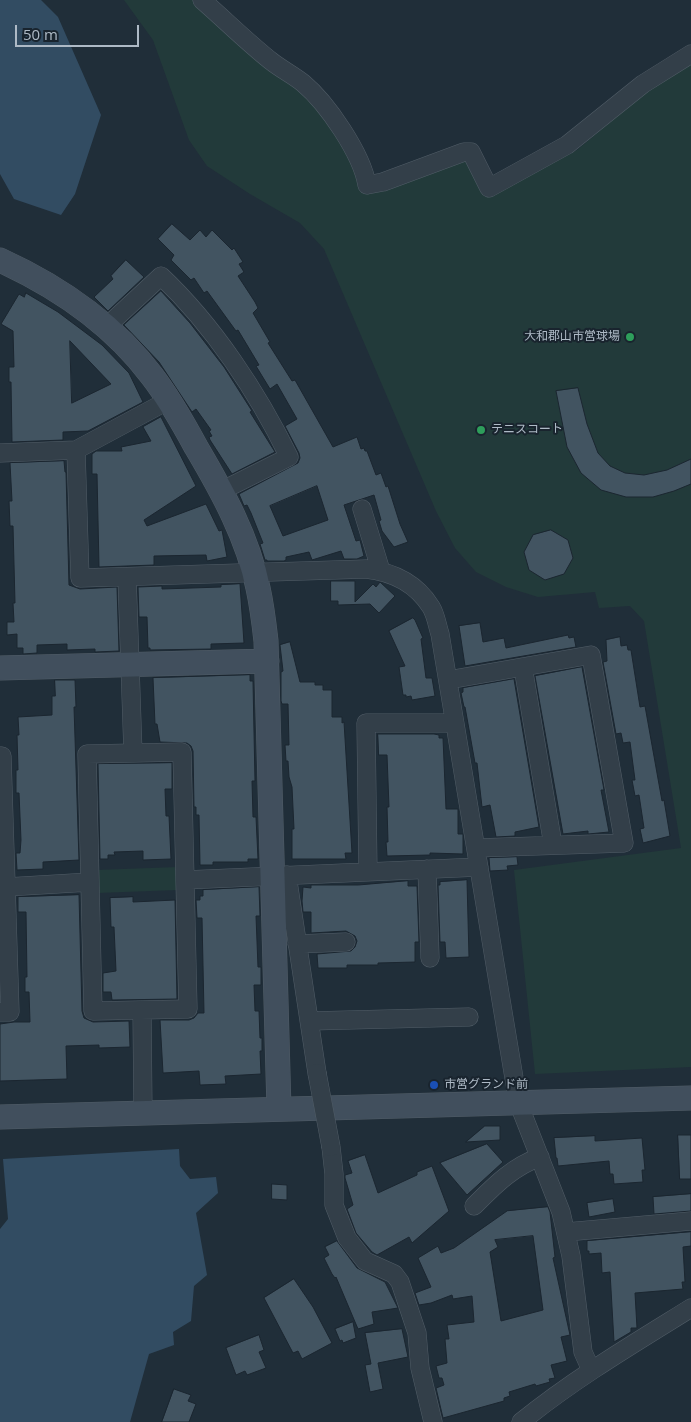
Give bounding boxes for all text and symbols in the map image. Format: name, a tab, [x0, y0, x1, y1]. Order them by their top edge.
scale bar	[18, 15, 141, 47]
text: 50 m	[23, 24, 58, 44]
place label: 大和郡山市営球場	[524, 330, 620, 344]
marker: 大和郡山市営球場	[624, 331, 636, 343]
place label: テニスコート	[491, 423, 563, 437]
marker: テニスコート	[475, 424, 487, 436]
place label: 市営グランド前	[444, 1078, 528, 1092]
marker: 市営グランド前	[428, 1079, 440, 1091]

